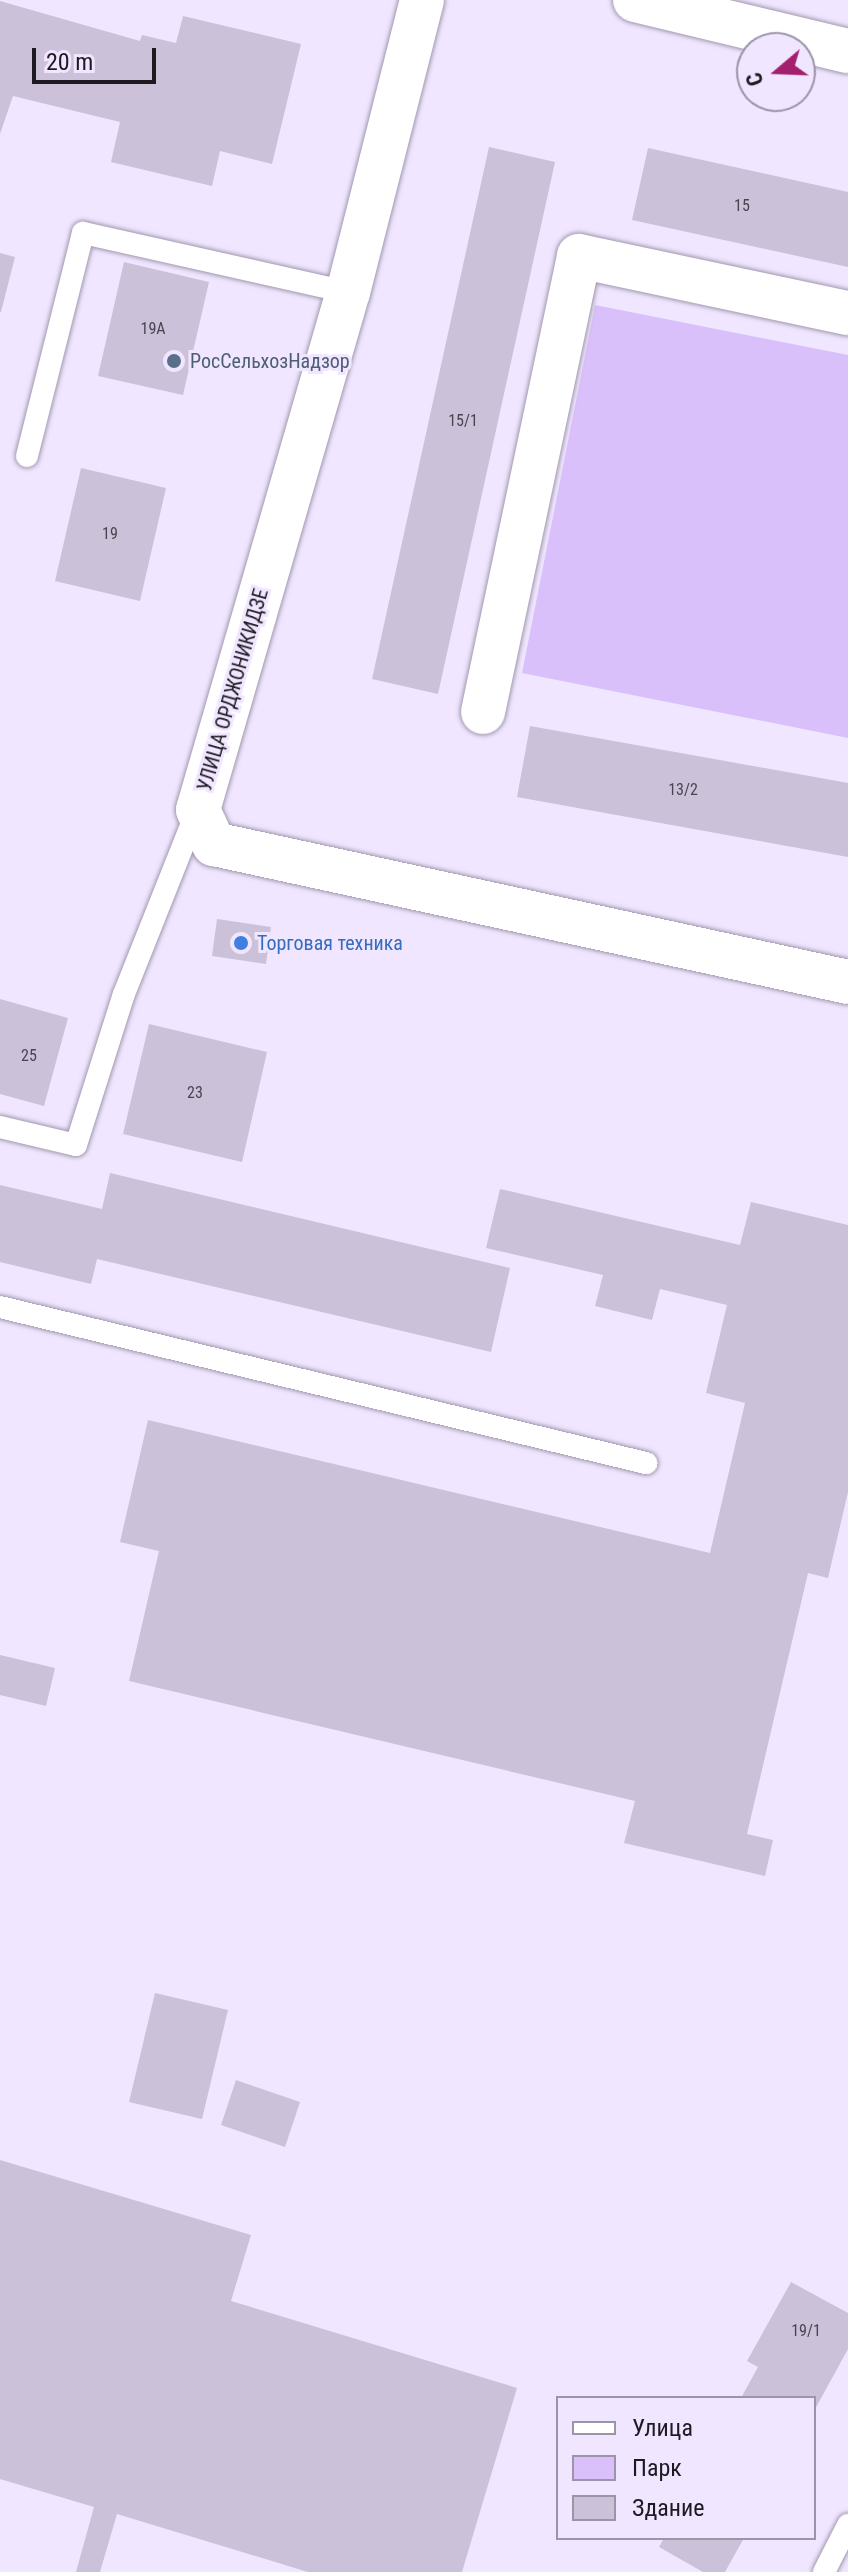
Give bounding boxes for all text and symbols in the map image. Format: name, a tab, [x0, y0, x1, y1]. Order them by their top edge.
scale bar	[36, 32, 160, 82]
north arrow	[736, 32, 816, 112]
text: 20 m	[46, 48, 93, 76]
text: С	[741, 69, 769, 89]
house number: 15	[734, 196, 750, 216]
house number: 19А	[140, 319, 166, 339]
place label: РосСельхозНадзор	[190, 349, 350, 373]
marker: РосСельхозНадзор	[165, 352, 183, 370]
house number: 15/1	[448, 411, 478, 431]
house number: 19	[102, 524, 118, 544]
street label: УЛИЦА ОРДЖОНИКИДЗЕ	[193, 586, 273, 794]
house number: 13/2	[668, 780, 698, 800]
place label: Торговая техника	[257, 931, 403, 955]
marker: Торговая техника	[232, 934, 250, 952]
house number: 25	[21, 1046, 37, 1066]
house number: 23	[187, 1083, 203, 1103]
house number: 19/1	[791, 2321, 821, 2341]
legend	[556, 2396, 816, 2540]
text: Улица	[632, 2414, 693, 2442]
text: Парк	[632, 2454, 682, 2482]
text: Здание	[632, 2494, 704, 2522]

